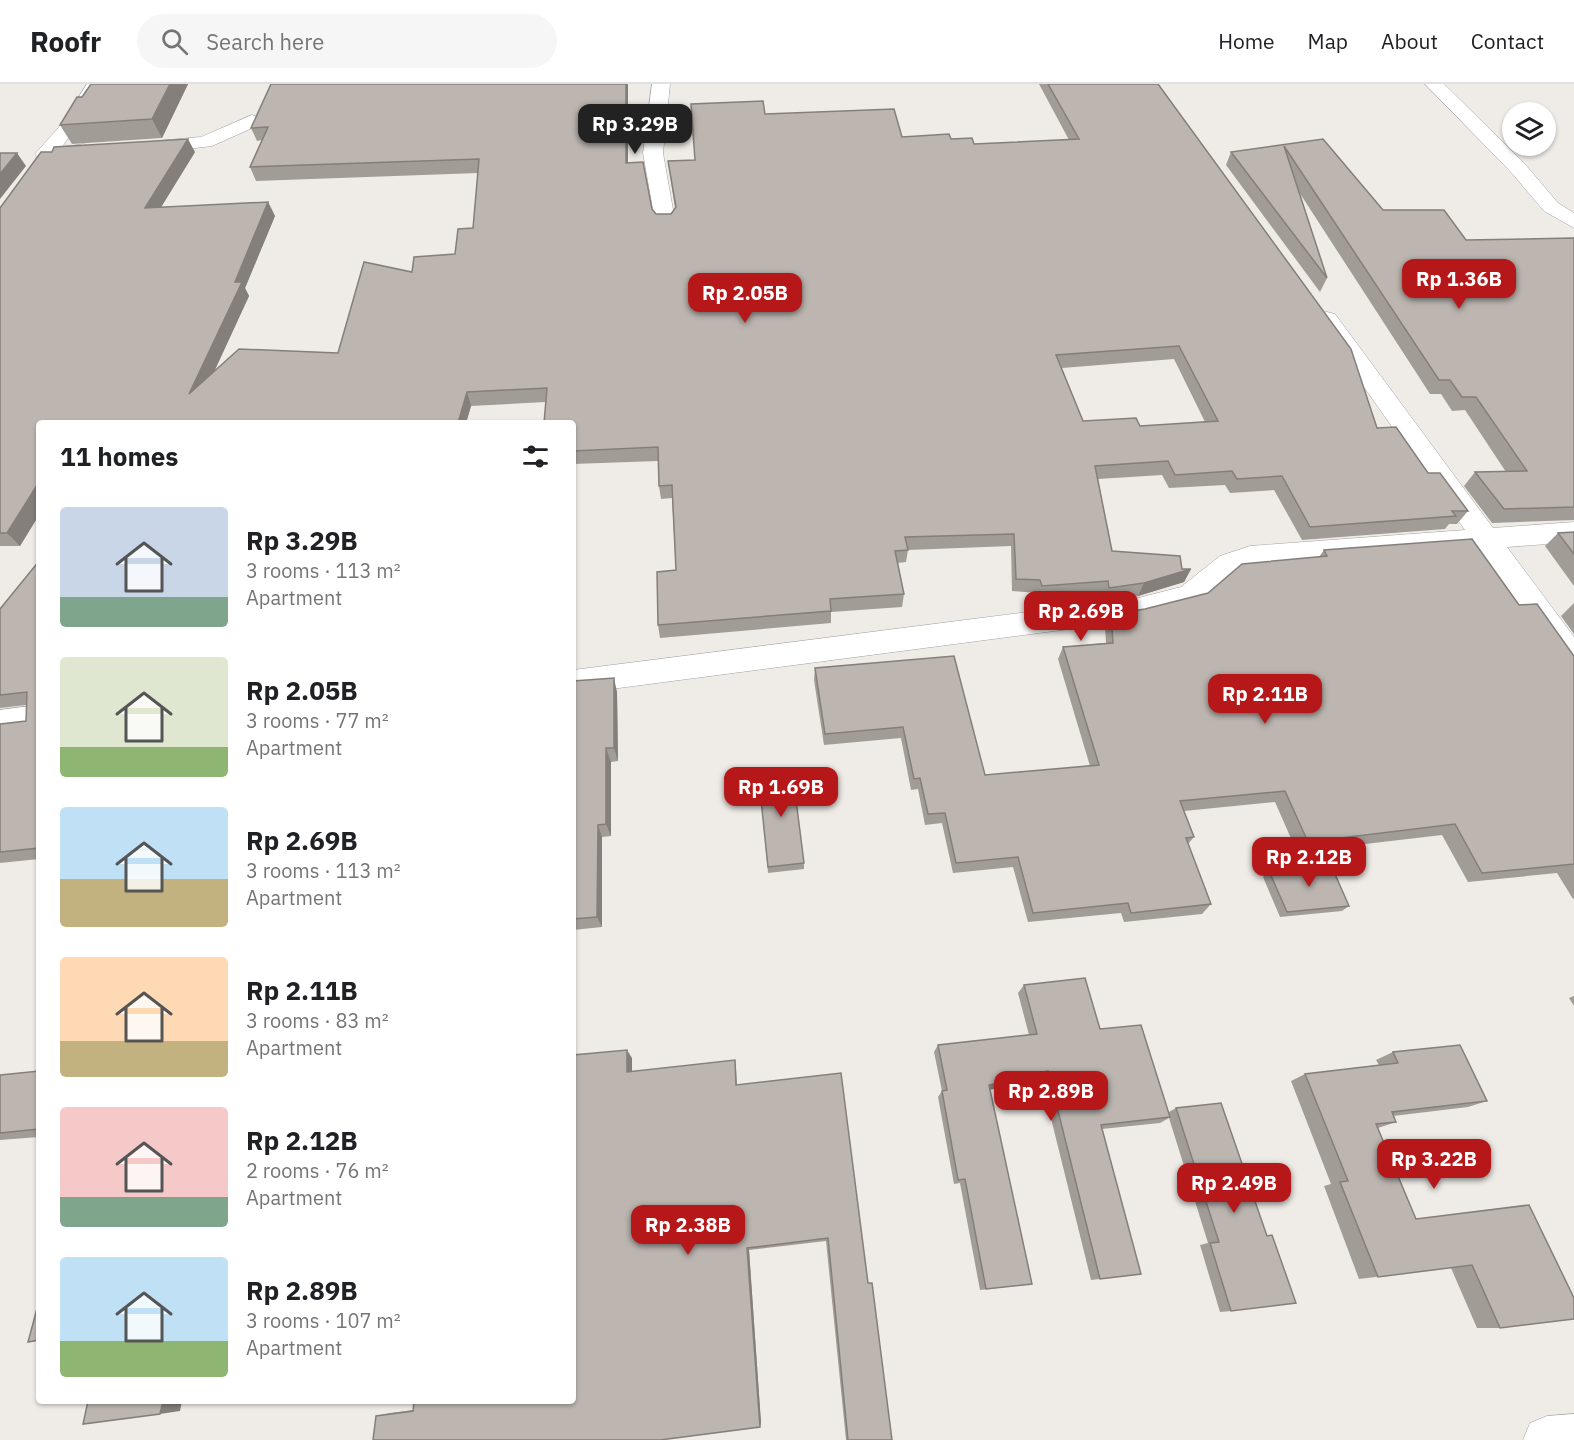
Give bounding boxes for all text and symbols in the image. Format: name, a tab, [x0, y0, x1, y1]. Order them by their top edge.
search box	[137, 14, 557, 68]
text: Roofr	[30, 23, 101, 60]
icon: search	[158, 25, 191, 58]
text: Search here	[206, 27, 324, 56]
text: Home	[1218, 27, 1275, 55]
text: Map	[1308, 27, 1348, 55]
text: About	[1381, 27, 1438, 55]
text: Contact	[1471, 27, 1544, 55]
map controls	[1502, 102, 1556, 156]
button: layers	[1502, 102, 1556, 156]
pin: Rp 3.29B	[573, 104, 697, 155]
text: Rp 3.29B	[592, 110, 678, 137]
pin: Rp 1.36B	[1397, 259, 1521, 310]
text: Rp 1.36B	[1416, 265, 1502, 292]
pin: Rp 2.05B	[683, 273, 807, 324]
text: Rp 2.05B	[702, 279, 788, 306]
text: 11 homes	[60, 439, 178, 473]
icon: filters	[519, 440, 552, 473]
text: Rp 3.29B	[246, 523, 358, 557]
icon: home	[108, 531, 180, 603]
text: 3 rooms · 113 m²	[246, 557, 401, 584]
text: Apartment	[246, 584, 342, 611]
pin: Rp 2.69B	[1019, 591, 1143, 642]
text: Rp 2.69B	[1038, 597, 1124, 624]
text: Rp 2.05B	[246, 673, 358, 707]
pin: Rp 2.11B	[1203, 674, 1327, 725]
text: Rp 2.11B	[1222, 680, 1308, 707]
icon: home	[108, 681, 180, 753]
text: 3 rooms · 77 m²	[246, 707, 389, 734]
text: Apartment	[246, 734, 342, 761]
pin: Rp 1.69B	[719, 767, 843, 818]
text: Rp 1.69B	[738, 773, 824, 800]
text: Rp 2.69B	[246, 823, 358, 857]
icon: home	[108, 831, 180, 903]
pin: Rp 2.12B	[1247, 837, 1371, 888]
text: Rp 2.12B	[1266, 843, 1352, 870]
text: 3 rooms · 113 m²	[246, 857, 401, 884]
text: Apartment	[246, 884, 342, 911]
text: Rp 2.11B	[246, 973, 358, 1007]
icon: home	[108, 981, 180, 1053]
text: 3 rooms · 83 m²	[246, 1007, 389, 1034]
text: Apartment	[246, 1034, 342, 1061]
pin: Rp 2.89B	[989, 1071, 1113, 1122]
text: Rp 2.89B	[1008, 1077, 1094, 1104]
text: Rp 2.12B	[246, 1123, 358, 1157]
icon: home	[108, 1131, 180, 1203]
pin: Rp 3.22B	[1372, 1139, 1496, 1190]
text: Rp 3.22B	[1391, 1145, 1477, 1172]
text: 2 rooms · 76 m²	[246, 1157, 389, 1184]
pin: Rp 2.49B	[1172, 1163, 1296, 1214]
text: Rp 2.49B	[1191, 1169, 1277, 1196]
text: Apartment	[246, 1184, 342, 1211]
pin: Rp 2.38B	[626, 1205, 750, 1256]
text: Rp 2.38B	[645, 1211, 731, 1238]
text: Rp 2.89B	[246, 1273, 358, 1307]
icon: home	[108, 1281, 180, 1353]
text: 3 rooms · 107 m²	[246, 1307, 401, 1334]
text: Apartment	[246, 1334, 342, 1361]

